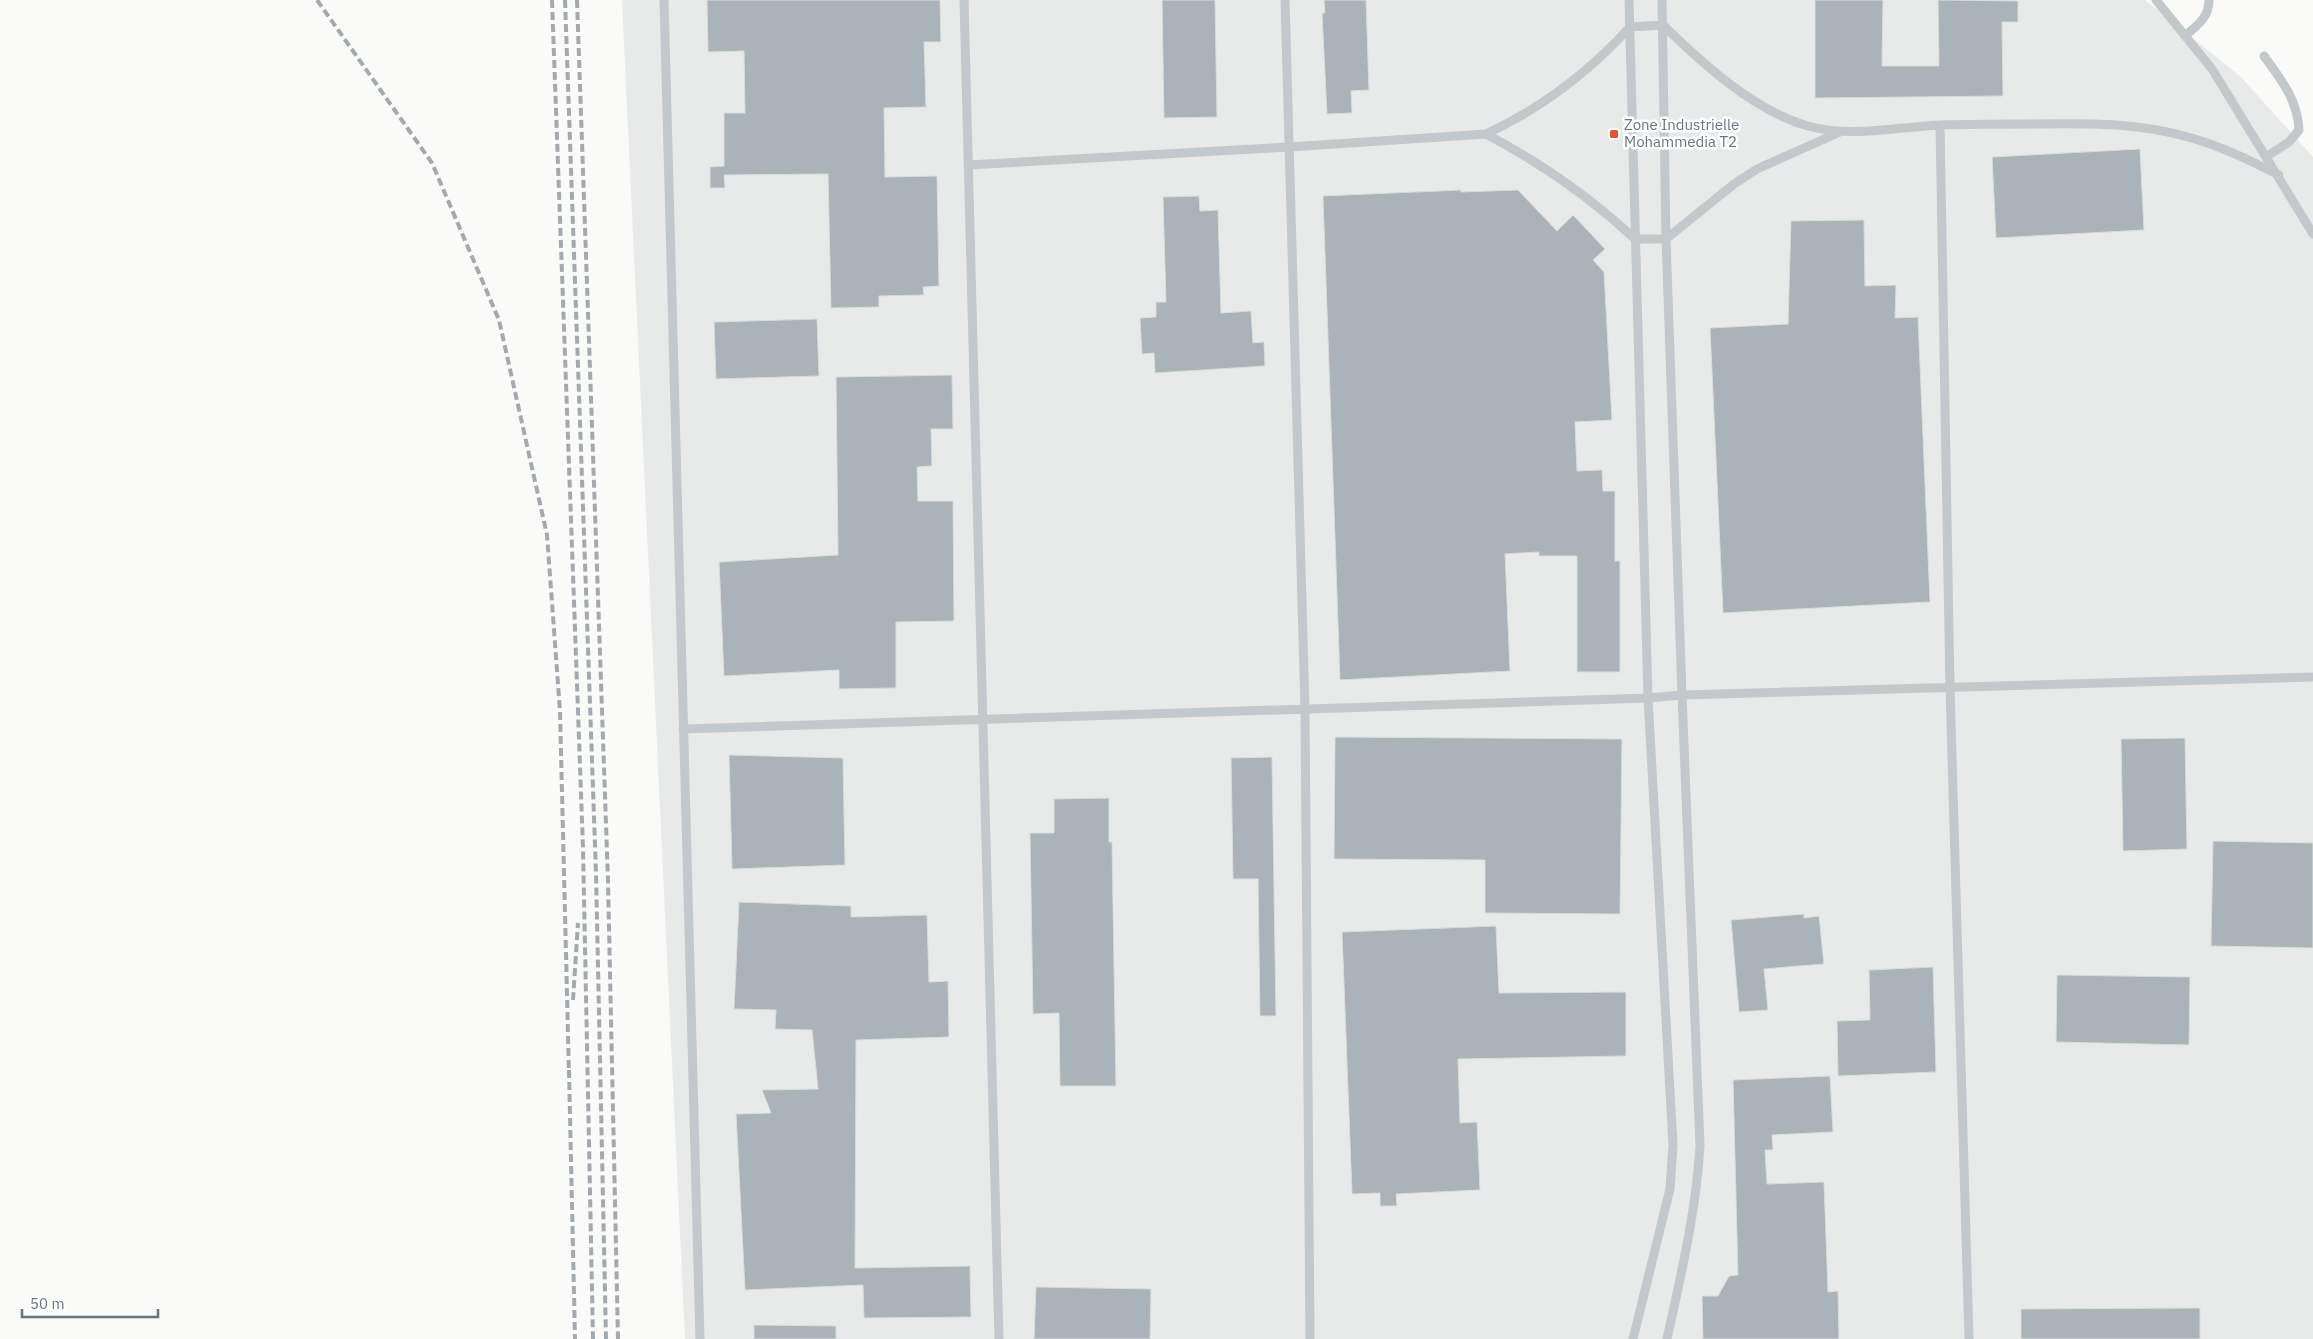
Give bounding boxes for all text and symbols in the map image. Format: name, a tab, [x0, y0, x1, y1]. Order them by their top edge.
place label: Zone Industrielle Mohammedia T2	[1624, 115, 1739, 151]
marker: Zone Industrielle Mohammedia T2	[1608, 128, 1620, 140]
scale bar	[22, 1286, 159, 1318]
text: 50 m	[30, 1294, 65, 1313]

